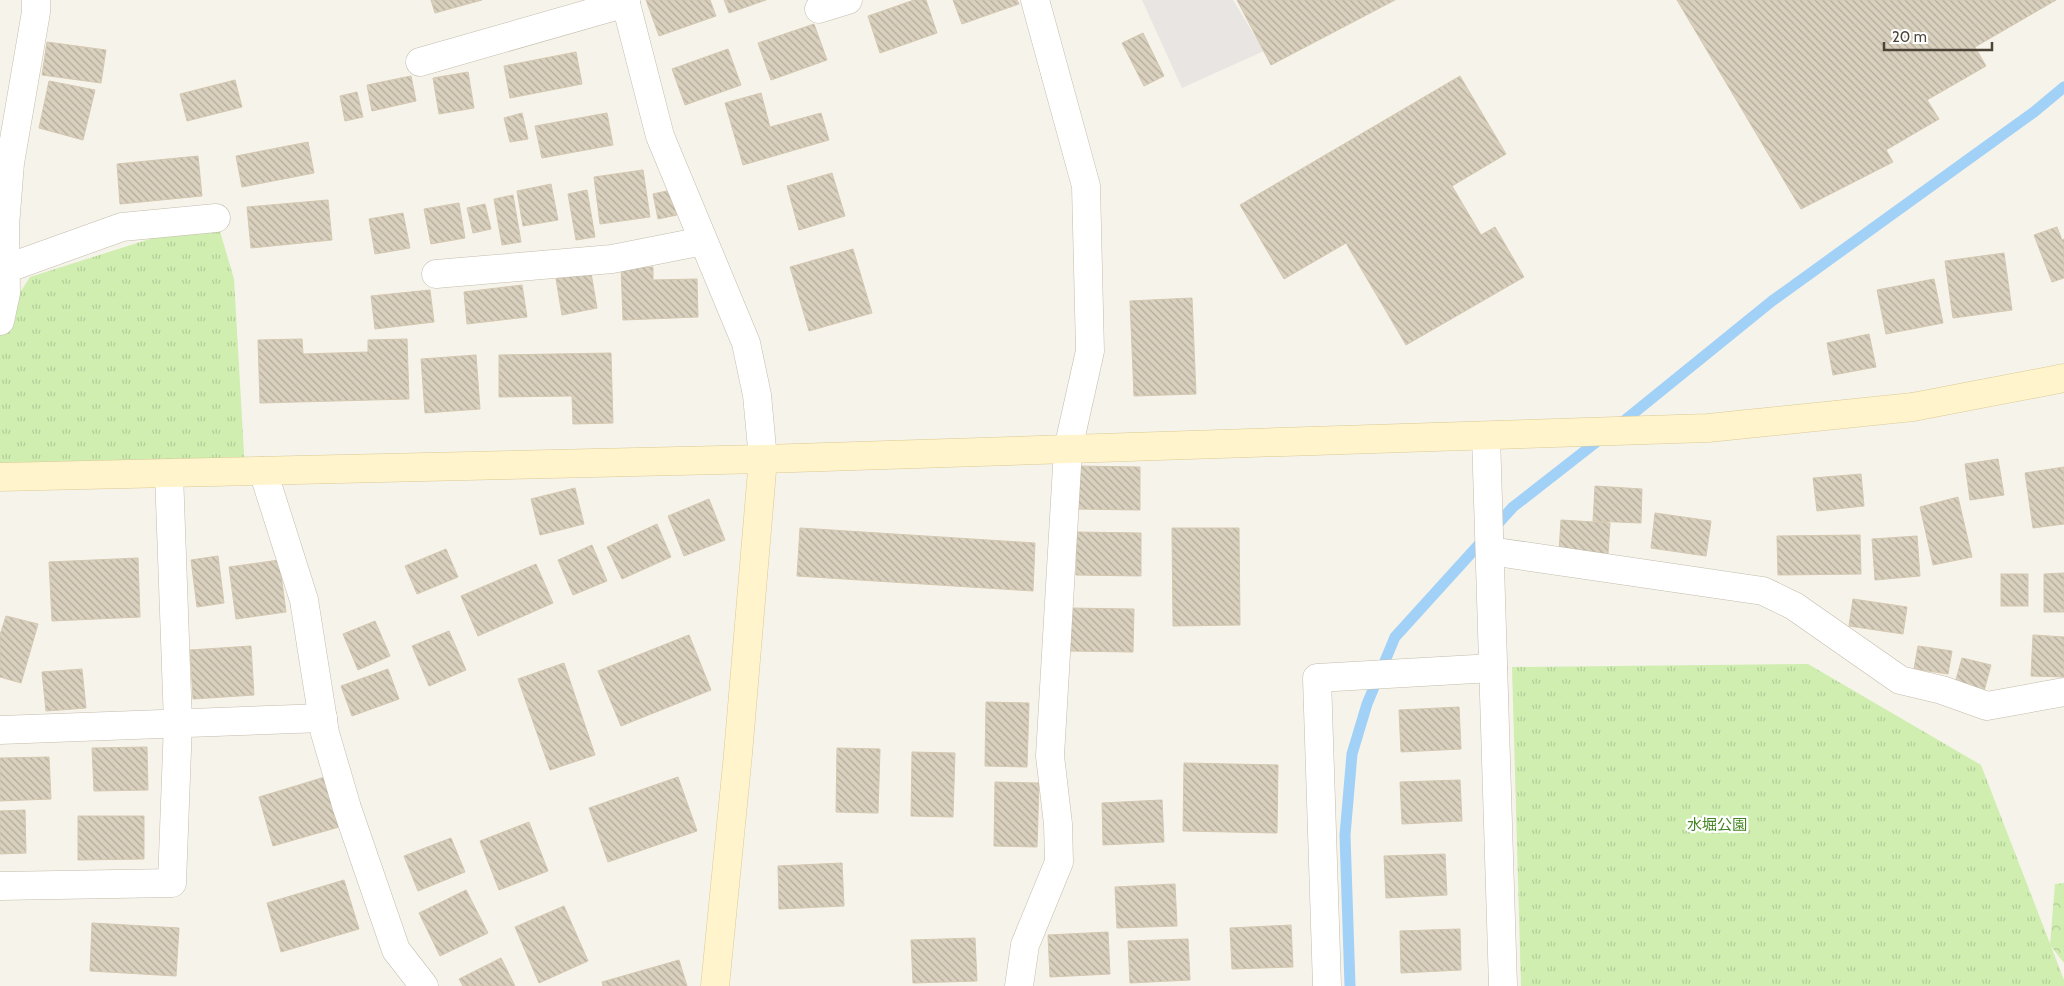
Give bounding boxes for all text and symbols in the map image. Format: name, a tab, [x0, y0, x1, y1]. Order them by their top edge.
scale bar	[1884, 20, 1992, 52]
text: 20 m	[1892, 28, 1927, 46]
park label: 水堀公園	[1687, 816, 1747, 834]

